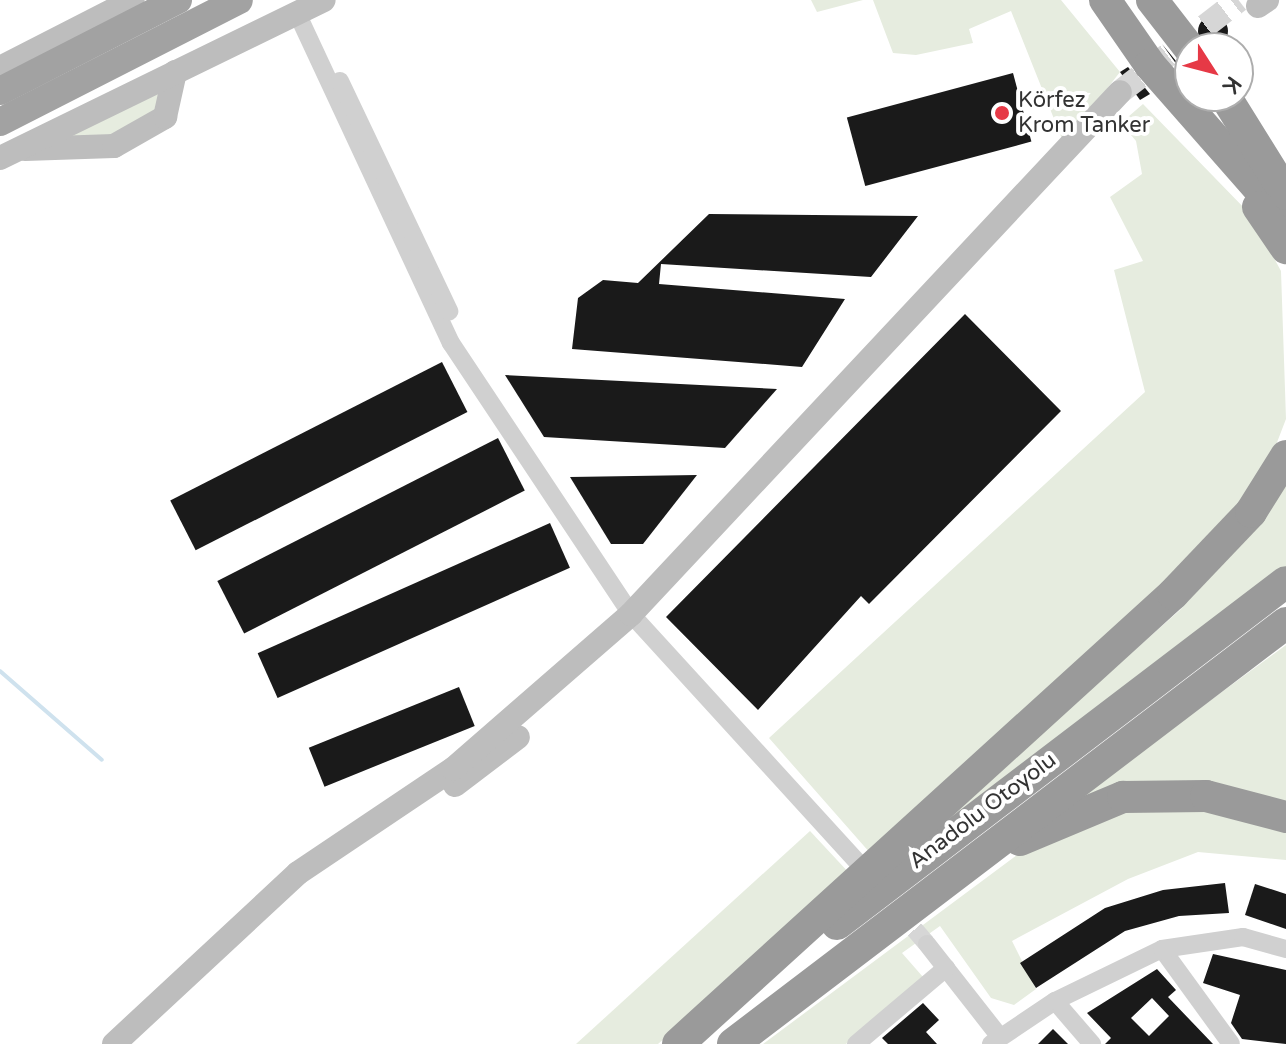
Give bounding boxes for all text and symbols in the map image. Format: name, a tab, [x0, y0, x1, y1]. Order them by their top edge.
north arrow	[1174, 32, 1254, 112]
text: K	[1217, 71, 1247, 99]
place label: Körfez Krom Tanker	[1018, 87, 1150, 138]
marker: Körfez Krom Tanker	[993, 104, 1011, 122]
street label: Anadolu Otoyolu	[904, 747, 1062, 875]

